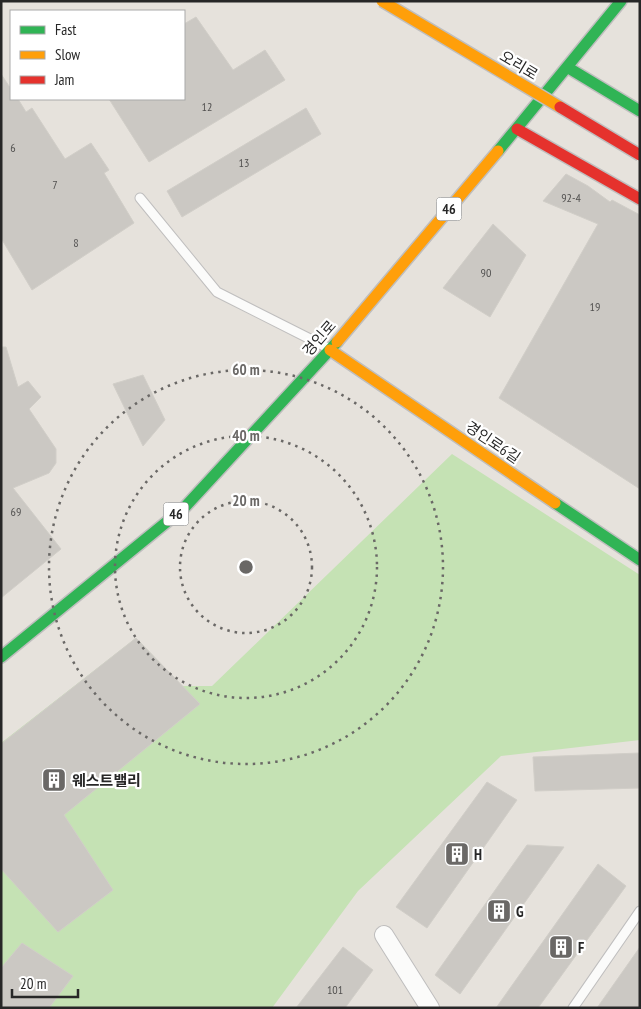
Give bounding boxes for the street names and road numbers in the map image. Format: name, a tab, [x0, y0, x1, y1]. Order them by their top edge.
street label: 오리로	[496, 46, 542, 84]
road number: 46	[436, 198, 462, 220]
street label: 경인로	[298, 316, 340, 360]
street label: 경인로6길	[462, 417, 524, 467]
road number: 46	[164, 502, 188, 526]

